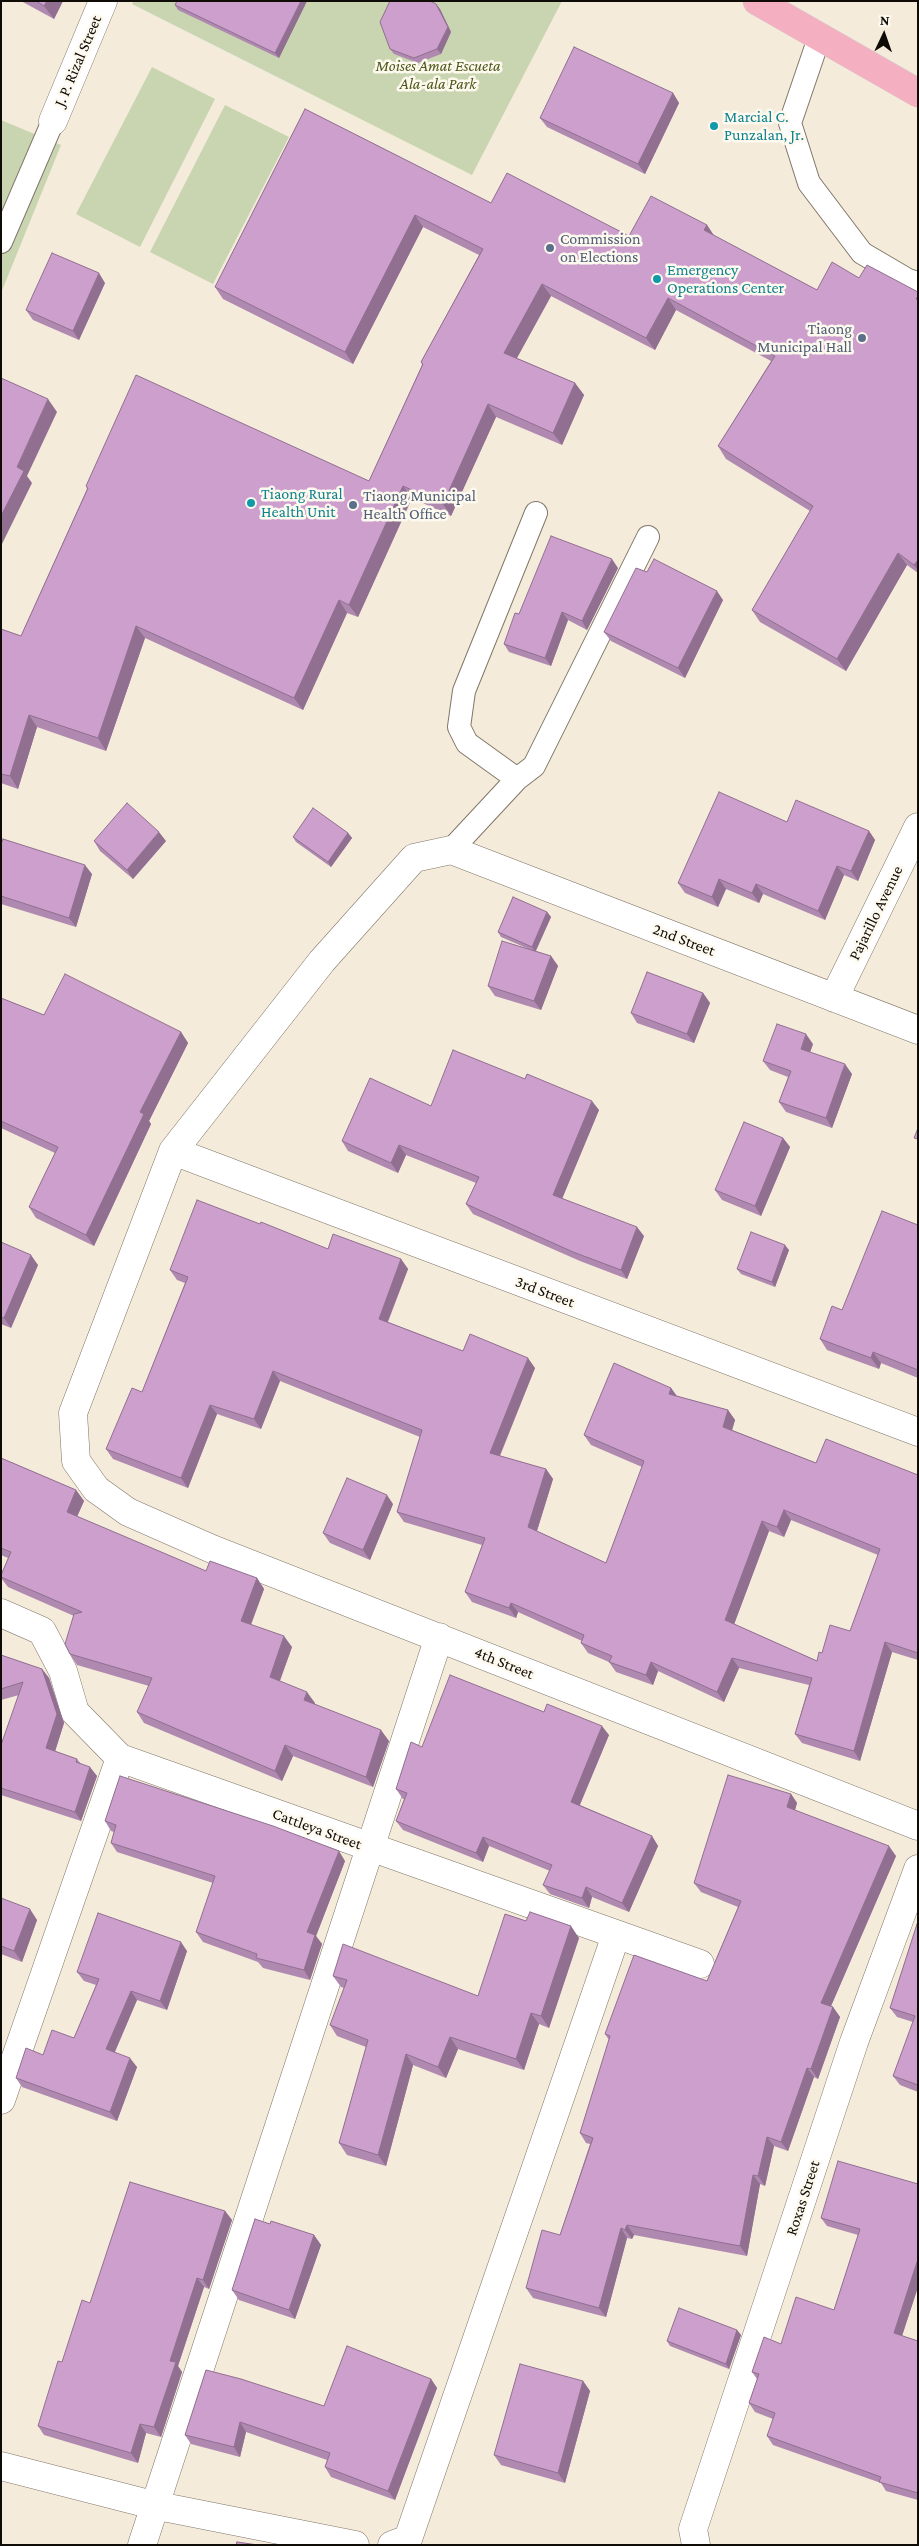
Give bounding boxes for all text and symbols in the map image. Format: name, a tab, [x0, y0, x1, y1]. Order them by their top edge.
north arrow	[859, 10, 909, 60]
street label: J. P. Rizal Street	[50, 12, 106, 110]
text: N	[880, 12, 890, 28]
park label: Moises Amat Escueta Ala-ala Park	[376, 56, 500, 94]
place label: Marcial C. Punzalan, Jr.	[724, 107, 804, 145]
marker: Marcial C. Punzalan, Jr.	[708, 120, 720, 132]
place label: Commission on Elections	[560, 229, 640, 267]
marker: Commission on Elections	[544, 242, 556, 254]
place label: Emergency Operations Center	[667, 260, 784, 298]
marker: Emergency Operations Center	[651, 273, 663, 285]
place label: Tiaong Municipal Hall	[757, 319, 852, 357]
marker: Tiaong Municipal Hall	[856, 332, 868, 344]
place label: Tiaong Rural Health Unit	[261, 484, 343, 522]
place label: Tiaong Municipal Health Office	[363, 486, 476, 524]
marker: Tiaong Rural Health Unit	[245, 497, 257, 509]
marker: Tiaong Municipal Health Office	[347, 499, 359, 511]
street label: Pajarillo Avenue	[845, 863, 907, 963]
street label: 2nd Street	[650, 919, 718, 961]
street label: 3rd Street	[513, 1272, 577, 1312]
street label: 4th Street	[471, 1642, 537, 1684]
street label: Cattleya Street	[270, 1804, 364, 1854]
street label: Roxas Street	[782, 2158, 824, 2238]

